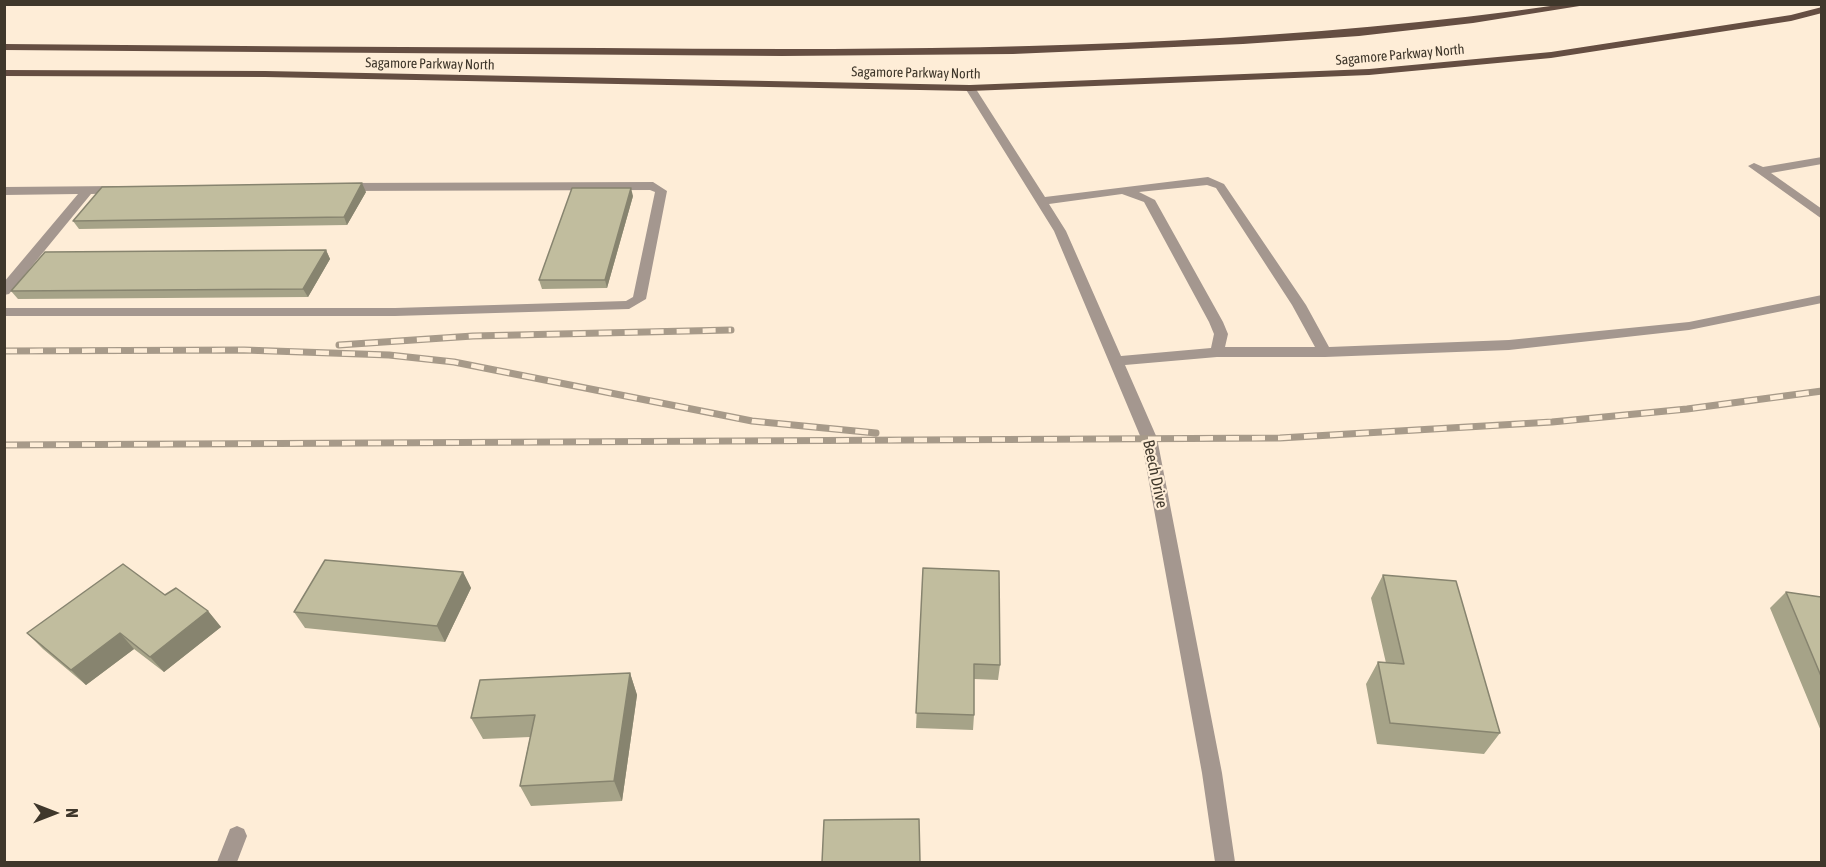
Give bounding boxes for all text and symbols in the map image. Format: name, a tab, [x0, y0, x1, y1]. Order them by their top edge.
street label: Sagamore Parkway North	[1335, 41, 1465, 69]
street label: Sagamore Parkway North	[365, 54, 495, 74]
street label: Sagamore Parkway North	[851, 63, 981, 83]
street label: Beech Drive	[1138, 438, 1172, 510]
north arrow	[24, 783, 84, 843]
text: N	[63, 808, 81, 818]

